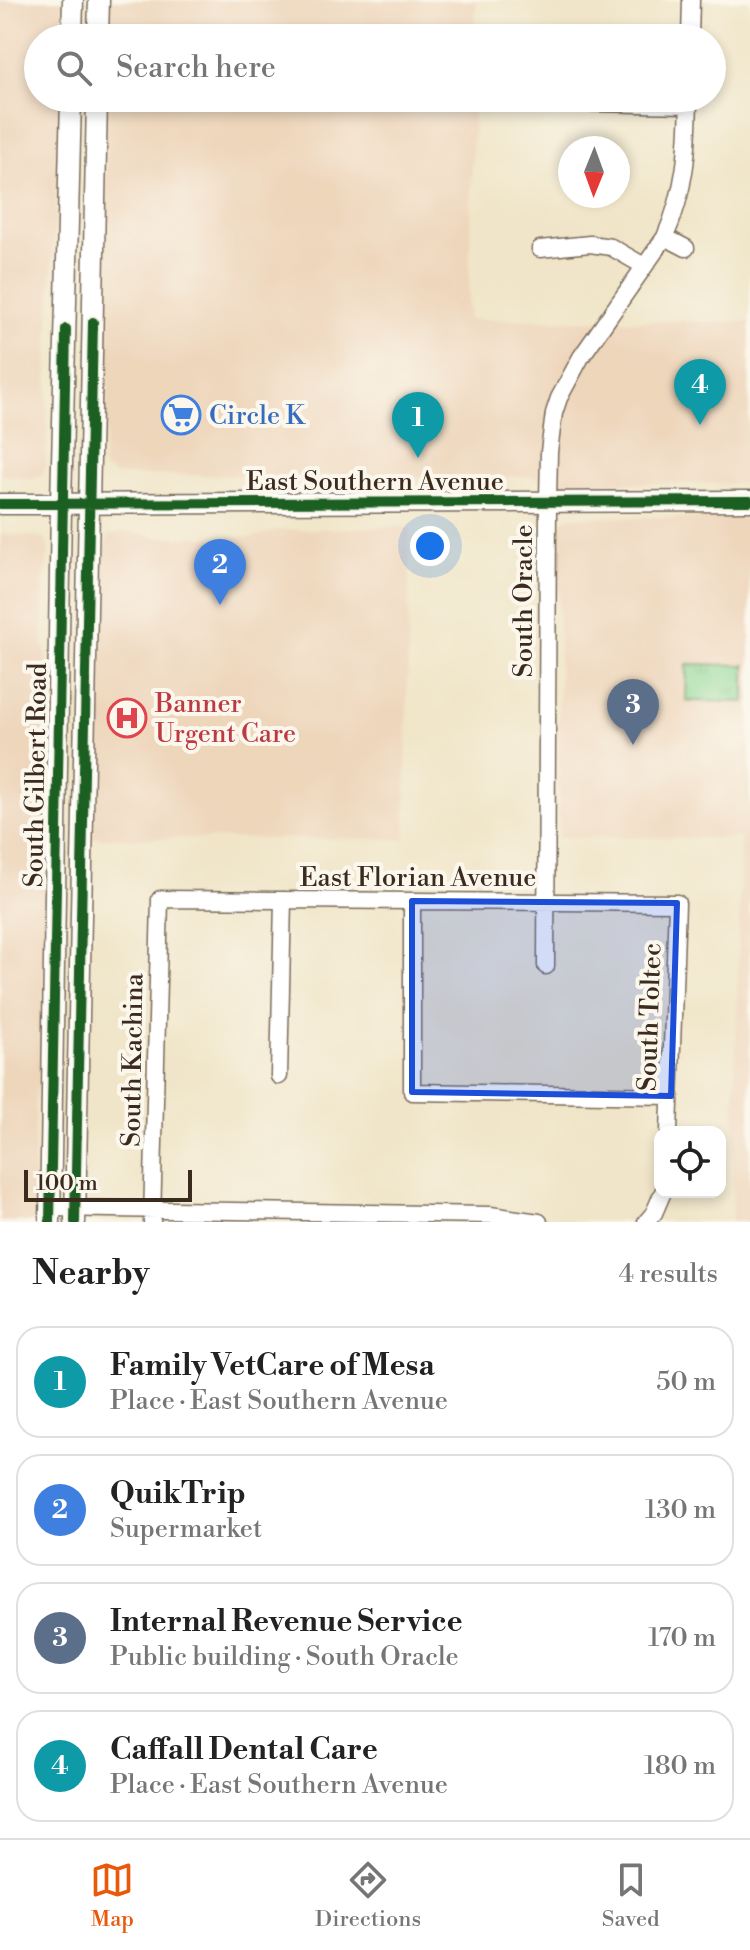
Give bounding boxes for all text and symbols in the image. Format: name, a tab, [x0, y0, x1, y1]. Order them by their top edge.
search box	[24, 24, 726, 112]
icon: search	[52, 46, 96, 90]
text: Search here	[116, 49, 276, 87]
north arrow	[558, 136, 630, 208]
pin: 4	[674, 359, 726, 425]
pin: 1	[392, 392, 444, 458]
supermarket icon: Circle K	[160, 394, 202, 436]
place label: Circle K	[209, 400, 306, 432]
street label: East Southern Avenue	[246, 466, 504, 498]
street label: South Oracle	[508, 524, 540, 678]
your location	[410, 526, 450, 566]
pin: 2	[194, 539, 246, 605]
street label: South Gilbert Road	[18, 662, 54, 888]
pin: 3	[607, 679, 659, 745]
place label: Banner Urgent Care	[154, 688, 296, 750]
hospital icon: Banner Urgent Care	[106, 697, 148, 739]
street label: East Florian Avenue	[300, 862, 536, 894]
street label: South Toltec	[631, 942, 669, 1092]
street label: South Kachina	[115, 972, 151, 1147]
map controls	[654, 1126, 726, 1198]
button: locate	[654, 1126, 726, 1198]
scale bar	[24, 1166, 192, 1202]
text: 100 m	[36, 1170, 98, 1197]
text: Nearby	[32, 1253, 150, 1295]
text: 4 results	[619, 1258, 718, 1290]
text: Family VetCare of Mesa	[110, 1347, 435, 1385]
text: 1	[54, 1366, 66, 1398]
text: 50 m	[656, 1366, 716, 1398]
text: Place · East Southern Avenue	[110, 1385, 448, 1417]
text: QuikTrip	[110, 1475, 246, 1513]
text: 2	[52, 1494, 68, 1526]
text: 130 m	[645, 1494, 716, 1526]
text: Supermarket	[110, 1513, 262, 1545]
text: Internal Revenue Service	[110, 1603, 463, 1641]
text: 3	[52, 1622, 68, 1654]
text: 170 m	[648, 1622, 716, 1654]
text: Public building · South Oracle	[110, 1641, 459, 1673]
text: Caffall Dental Care	[110, 1731, 378, 1769]
text: 4	[51, 1750, 69, 1782]
text: 180 m	[644, 1750, 716, 1782]
text: Place · East Southern Avenue	[110, 1769, 448, 1801]
tab: Map	[90, 1858, 134, 1933]
tab: Directions	[315, 1858, 421, 1933]
tab: Saved	[602, 1858, 660, 1933]

